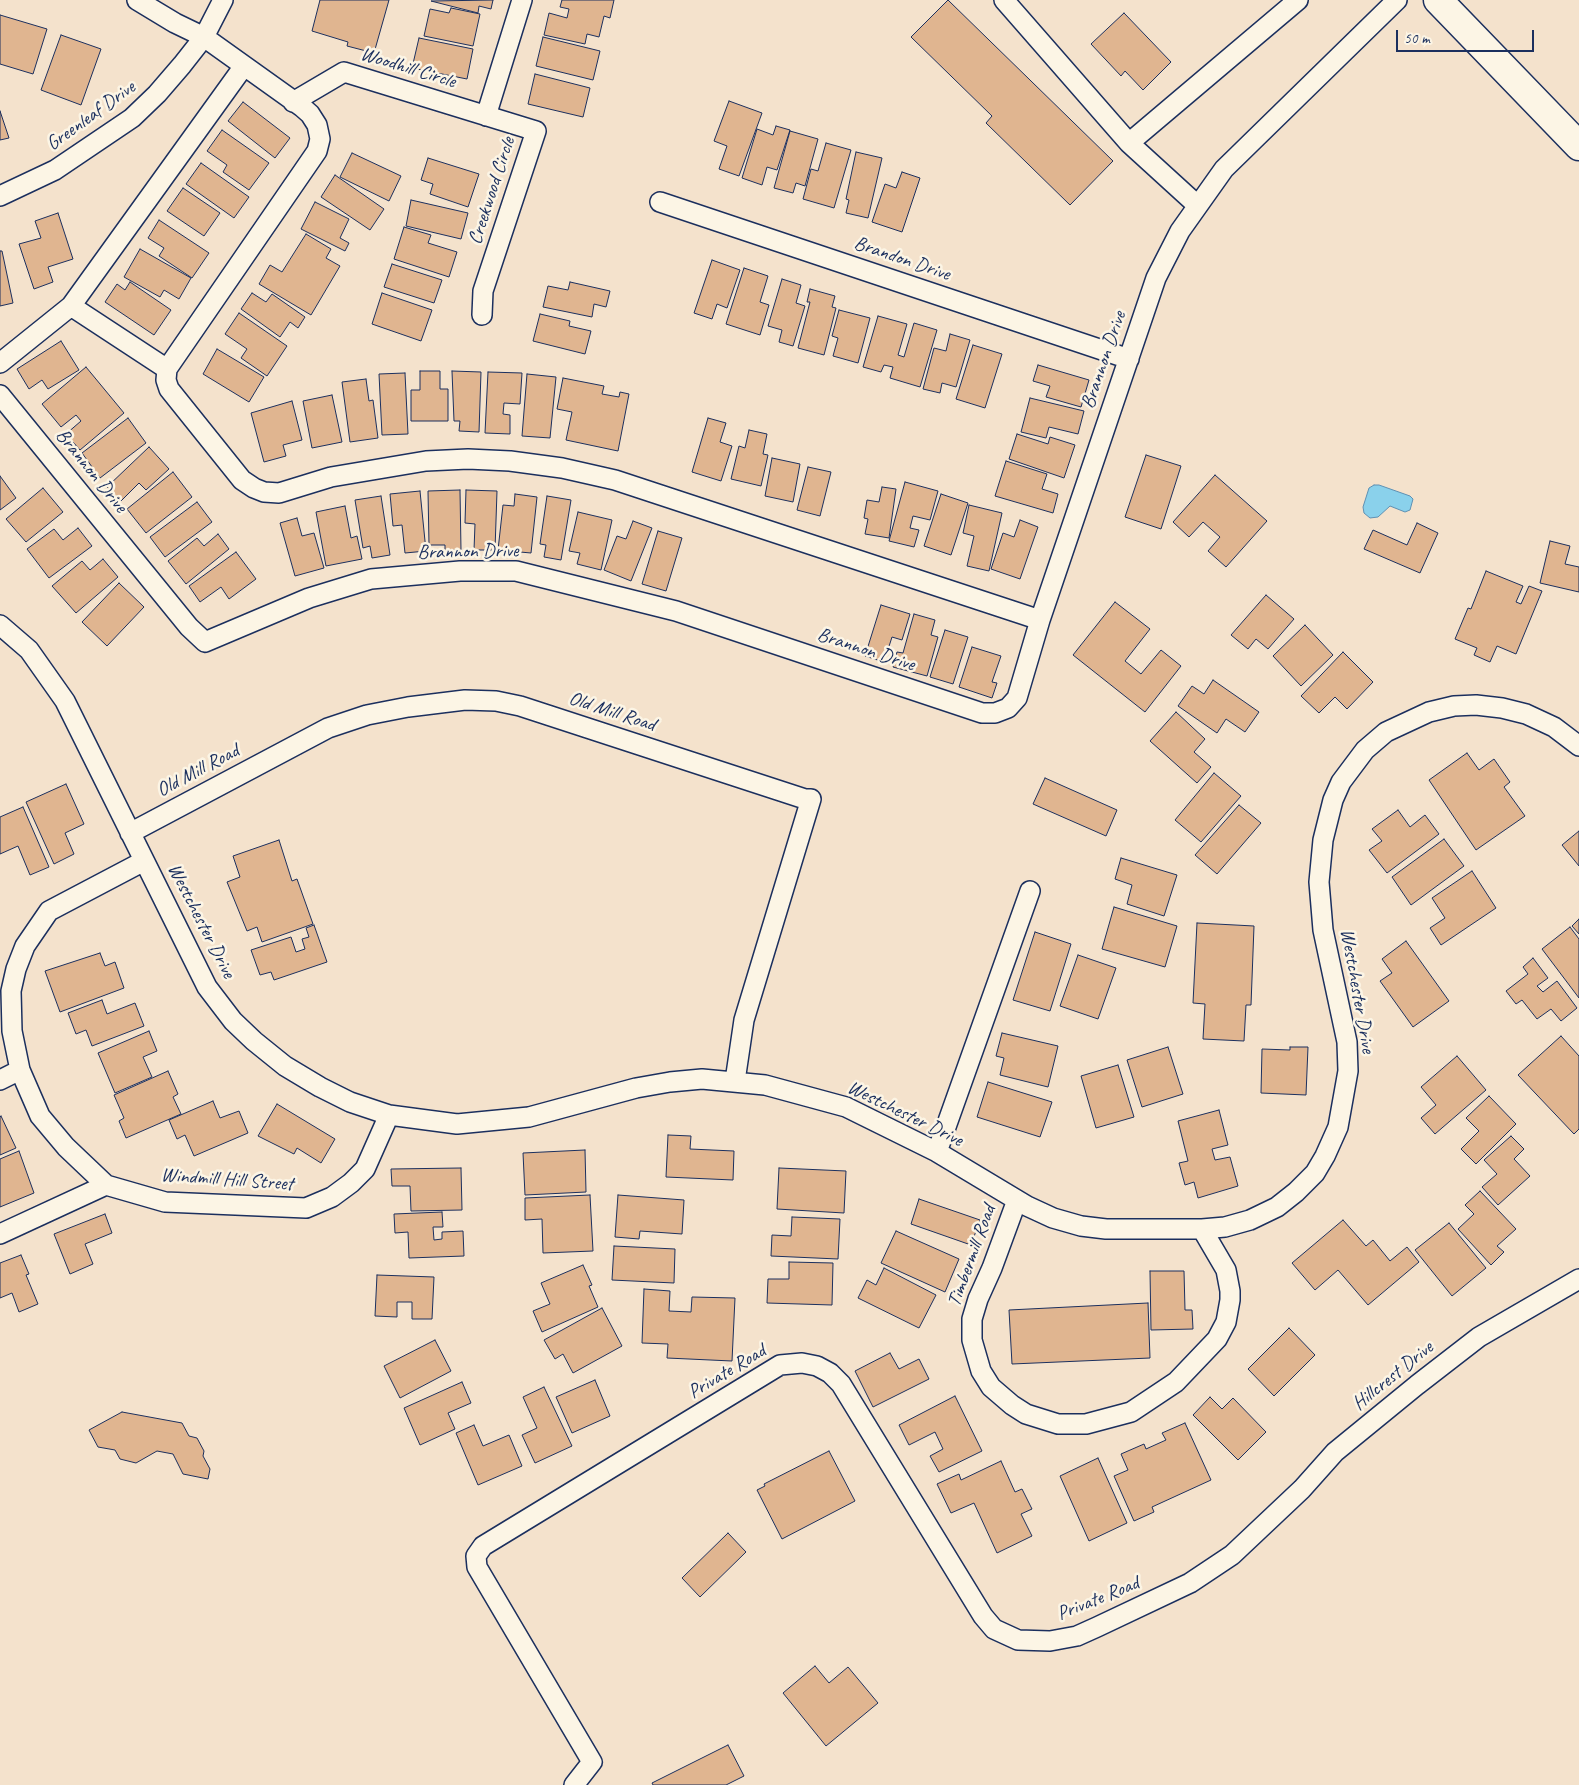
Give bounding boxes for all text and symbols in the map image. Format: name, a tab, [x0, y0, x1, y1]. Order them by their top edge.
scale bar	[1399, 20, 1536, 52]
text: 50 m	[1404, 29, 1430, 48]
street label: Woodhill Circle	[358, 42, 458, 94]
street label: Greenleaf Drive	[42, 76, 140, 156]
street label: Creekwood Circle	[463, 134, 521, 248]
street label: Brandon Drive	[851, 231, 953, 287]
street label: Brannon Drive	[1076, 308, 1132, 412]
street label: Brannon Drive	[50, 424, 132, 518]
street label: Brannon Drive	[417, 539, 519, 565]
street label: Brannon Drive	[814, 623, 918, 677]
street label: Old Mill Road	[566, 687, 658, 737]
street label: Old Mill Road	[153, 739, 243, 803]
street label: Westchester Drive	[162, 860, 240, 982]
street label: Westchester Drive	[1334, 927, 1380, 1055]
street label: Westchester Drive	[843, 1076, 967, 1152]
street label: Windmill Hill Street	[160, 1163, 294, 1197]
street label: Timbermill Road	[943, 1202, 1001, 1310]
street label: Hillcrest Drive	[1348, 1336, 1438, 1416]
street label: Private Road	[684, 1339, 770, 1405]
street label: Private Road	[1053, 1572, 1143, 1626]

